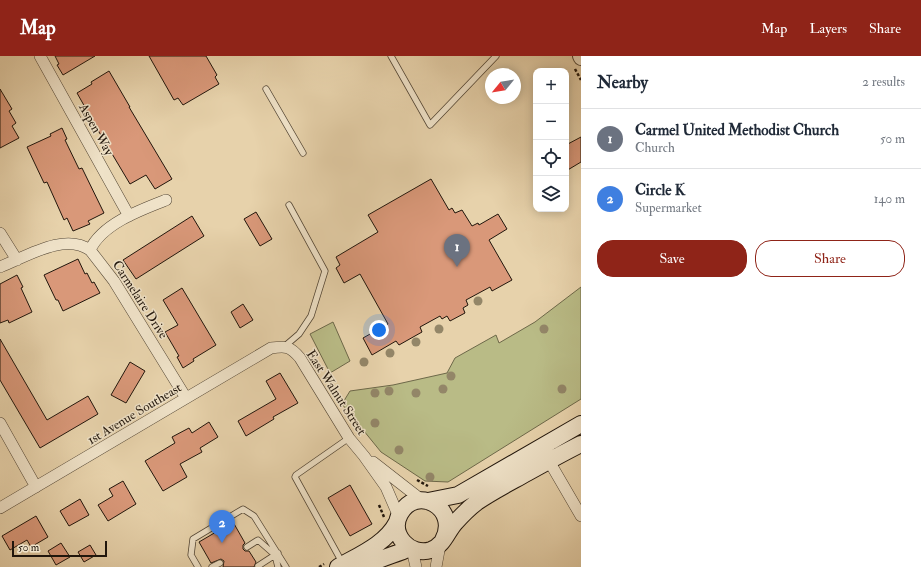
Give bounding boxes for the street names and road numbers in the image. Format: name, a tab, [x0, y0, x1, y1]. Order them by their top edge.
street label: Aspen Way	[74, 100, 117, 159]
street label: Carmelaire Drive	[109, 257, 172, 342]
street label: East Walnut Street	[303, 347, 370, 438]
street label: 1st Avenue Southeast	[85, 379, 185, 448]

